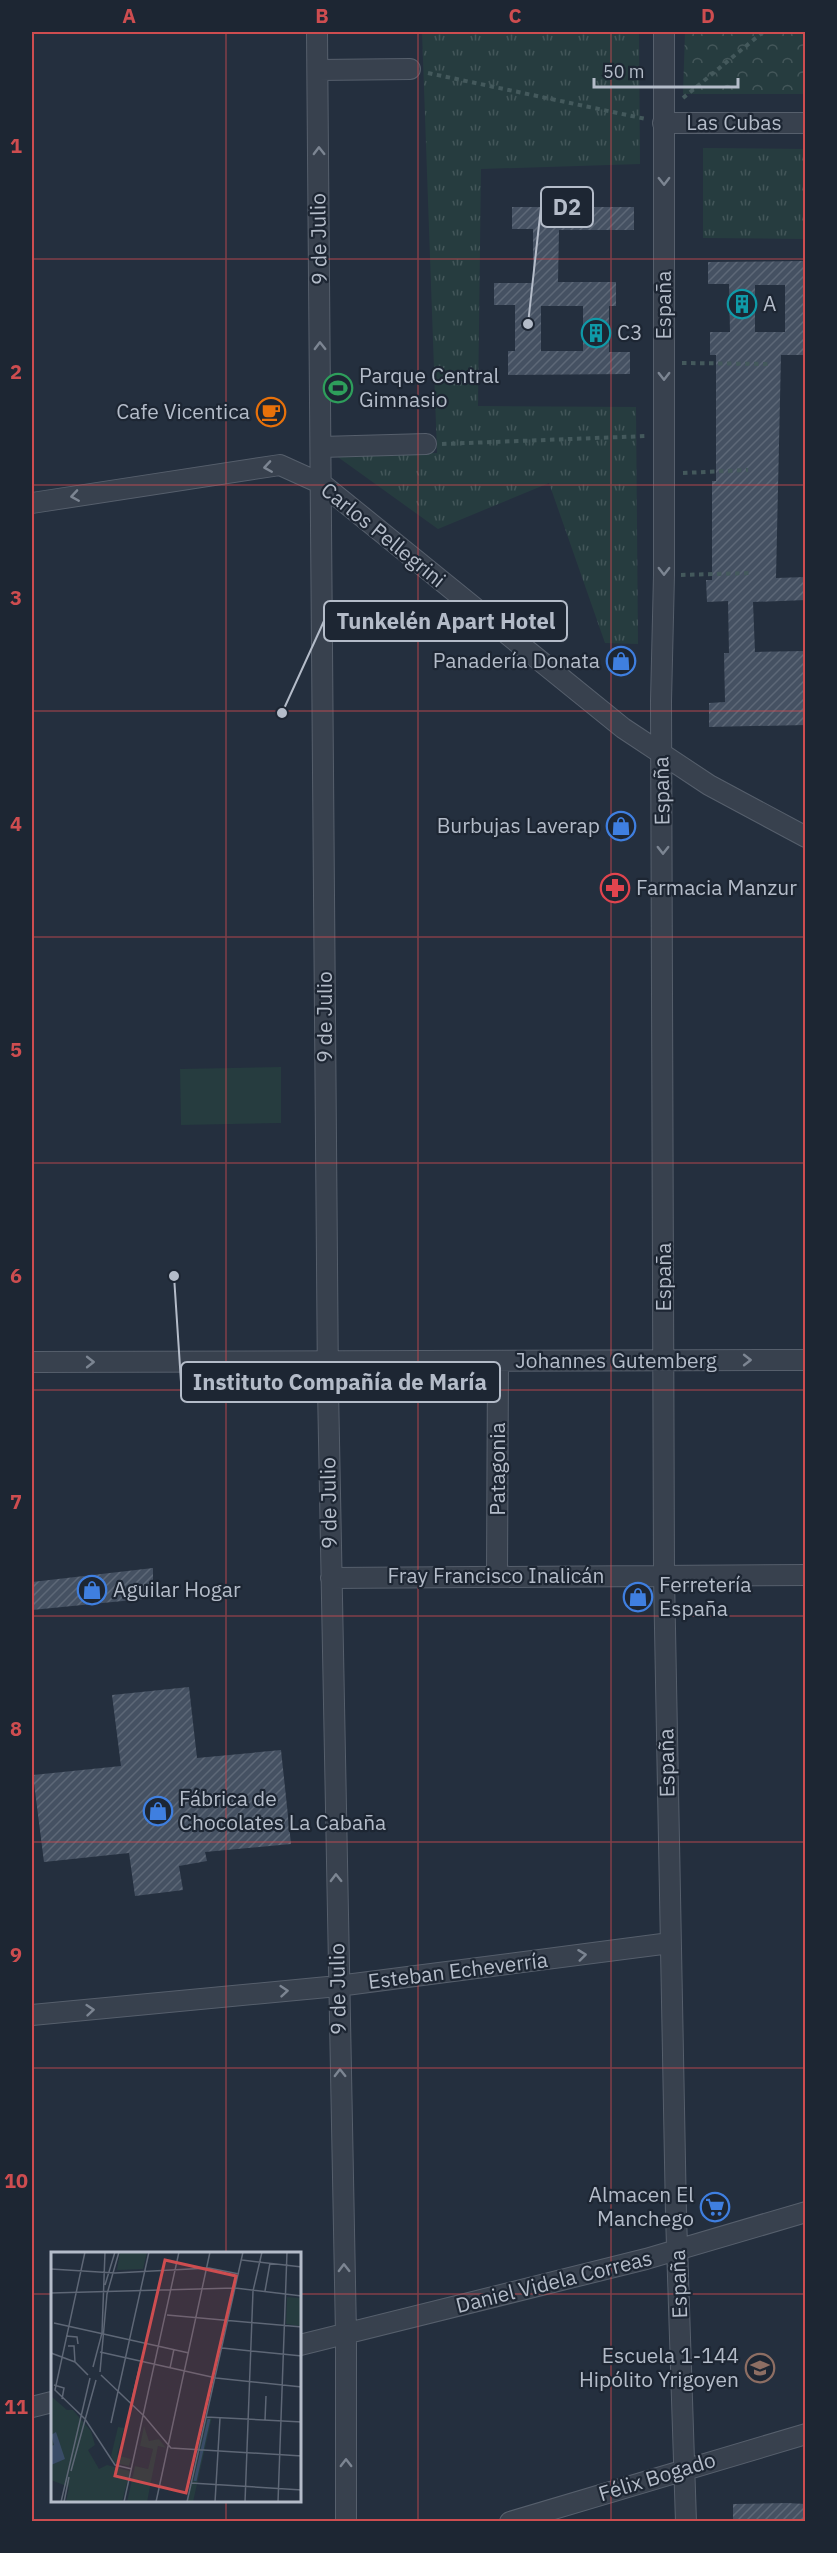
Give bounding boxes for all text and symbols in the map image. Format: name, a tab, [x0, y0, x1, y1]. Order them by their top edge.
text: A	[122, 2, 136, 29]
text: B	[315, 2, 329, 29]
text: C	[508, 2, 522, 29]
text: D	[701, 2, 715, 29]
scale bar	[594, 51, 738, 89]
text: 50 m	[603, 60, 645, 83]
street label: Las Cubas	[686, 108, 782, 136]
text: 1	[10, 132, 22, 159]
one-way arrow	[312, 147, 325, 156]
one-way arrow	[658, 177, 670, 186]
callout: D2	[541, 187, 593, 227]
text: D2	[553, 192, 581, 221]
street label: 9 de Julio	[303, 193, 333, 285]
street label: España	[649, 270, 677, 340]
building icon: A	[726, 288, 758, 320]
place label: A	[763, 289, 776, 317]
building icon: C3	[580, 317, 612, 349]
place label: C3	[617, 318, 643, 346]
one-way arrow	[314, 342, 326, 351]
text: 2	[10, 358, 22, 385]
place label: Parque Central Gimnasio	[359, 361, 500, 413]
sports icon: Parque Central Gimnasio	[322, 372, 354, 404]
one-way arrow	[658, 372, 670, 381]
cafe icon: Cafe Vicentica	[255, 396, 287, 428]
place label: Cafe Vicentica	[116, 397, 250, 425]
one-way arrow	[263, 460, 272, 472]
street label: Carlos Pellegrini	[316, 475, 452, 593]
one-way arrow	[70, 489, 80, 502]
one-way arrow	[658, 567, 670, 576]
text: 3	[10, 584, 22, 611]
callout: Tunkelén Apart Hotel	[324, 601, 567, 641]
text: Tunkelén Apart Hotel	[336, 606, 556, 635]
shop icon: Panadería Donata	[605, 645, 637, 677]
place label: Panadería Donata	[433, 646, 600, 674]
street label: España	[646, 756, 676, 826]
text: 4	[10, 810, 22, 837]
shop icon: Burbujas Laverap	[605, 810, 637, 842]
place label: Burbujas Laverap	[437, 811, 600, 839]
one-way arrow	[657, 845, 669, 854]
pharmacy icon: Farmacia Manzur	[599, 872, 631, 904]
place label: Farmacia Manzur	[636, 873, 797, 901]
street label: 9 de Julio	[310, 971, 338, 1063]
text: 5	[10, 1036, 22, 1063]
street label: España	[649, 1242, 677, 1312]
text: 6	[10, 1262, 22, 1289]
street label: Johannes Gutemberg	[515, 1346, 717, 1374]
one-way arrow	[742, 1354, 751, 1366]
one-way arrow	[85, 1356, 94, 1368]
callout: Instituto Compañía de María	[181, 1362, 500, 1402]
text: Instituto Compañía de María	[193, 1367, 487, 1396]
street label: Patagonia	[483, 1422, 511, 1516]
street label: 9 de Julio	[313, 1457, 343, 1549]
text: 7	[10, 1488, 22, 1515]
street label: Fray Francisco Inalicán	[388, 1561, 604, 1589]
place label: Ferretería España	[659, 1570, 752, 1622]
shop icon: Aguilar Hogar	[76, 1574, 108, 1606]
place label: Aguilar Hogar	[113, 1575, 241, 1603]
shop icon: Ferretería España	[622, 1581, 654, 1613]
text: 8	[10, 1715, 22, 1742]
street label: España	[651, 1728, 681, 1798]
place label: Fábrica de Chocolates La Cabaña	[179, 1784, 386, 1836]
shop icon: Fábrica de Chocolates La Cabaña	[142, 1795, 174, 1827]
one-way arrow	[330, 1874, 342, 1883]
text: 9	[10, 1941, 22, 1968]
street label: 9 de Julio	[322, 1943, 352, 2035]
street label: Esteban Echeverría	[366, 1945, 549, 1995]
one-way arrow	[577, 1949, 586, 1961]
one-way arrow	[279, 1985, 288, 1998]
one-way arrow	[85, 2004, 94, 2017]
one-way arrow	[334, 2069, 346, 2078]
text: 10	[4, 2167, 28, 2194]
place label: Almacen El Manchego	[588, 2180, 694, 2232]
supermarket icon: Almacen El Manchego	[699, 2191, 731, 2223]
street label: Daniel Videla Correas	[453, 2243, 655, 2319]
street label: España	[663, 2249, 693, 2319]
inset map	[51, 2252, 302, 2502]
one-way arrow	[338, 2264, 351, 2273]
place label: Escuela 1-144 Hipólito Yrigoyen	[579, 2341, 739, 2393]
school or university icon: Escuela 1-144 Hipólito Yrigoyen	[744, 2352, 776, 2384]
text: 11	[4, 2393, 28, 2420]
street label: Félix Bogado	[595, 2445, 719, 2507]
one-way arrow	[340, 2459, 352, 2468]

